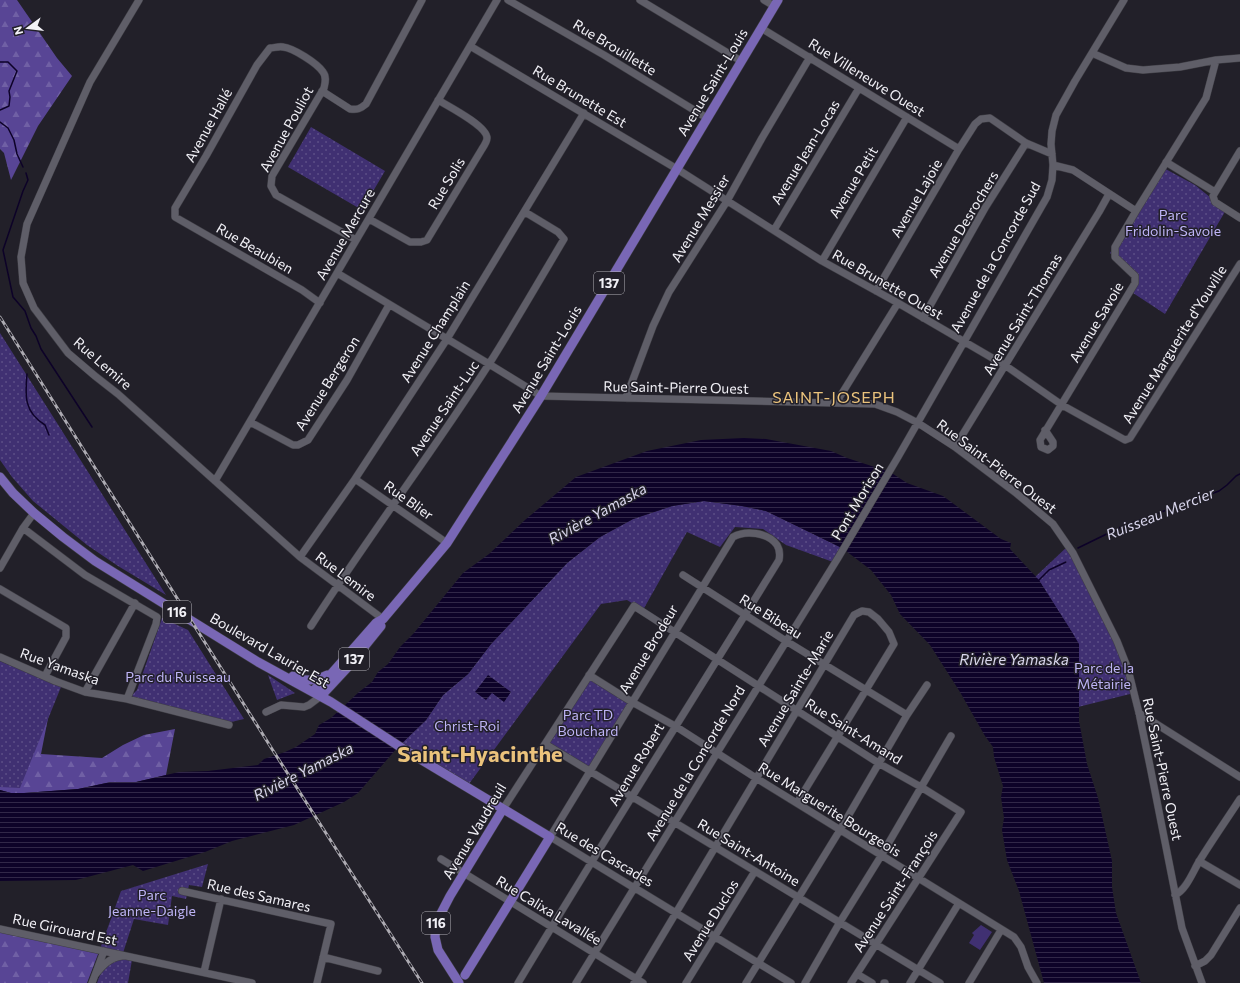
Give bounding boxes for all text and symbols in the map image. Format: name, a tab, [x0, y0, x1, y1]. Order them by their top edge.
north arrow	[8, 8, 48, 48]
street label: Rue Brouillette	[570, 15, 660, 79]
text: N	[11, 25, 25, 36]
street label: Avenue Saint-Louis	[673, 25, 751, 139]
street label: Rue Villeneuve Ouest	[806, 34, 928, 120]
street label: Rue Brunette Est	[530, 61, 630, 131]
street label: Avenue Pouliot	[255, 83, 317, 175]
street label: Avenue Hallé	[181, 85, 235, 165]
street label: Avenue Jean-Locas	[767, 97, 843, 207]
street label: Avenue Petit	[825, 143, 881, 221]
street label: Rue Solis	[424, 154, 468, 212]
street label: Avenue Lajoie	[887, 156, 945, 240]
street label: Avenue Desrochers	[925, 168, 1001, 280]
street label: Avenue Messier	[667, 171, 733, 265]
street label: Avenue de la Concorde Sud	[946, 179, 1044, 335]
street label: Avenue Mercure	[312, 185, 378, 283]
park label: Parc Fridolin-Savoie	[1125, 206, 1221, 239]
street label: Rue Beaubien	[213, 219, 297, 277]
street label: Rue Brunette Ouest	[830, 245, 947, 323]
street label: Avenue Saint-Thomas	[979, 250, 1065, 378]
street label: Avenue Marguerite d'Youville	[1118, 262, 1230, 426]
road number: 137	[594, 272, 624, 294]
street label: Avenue Champlain	[397, 277, 473, 385]
street label: Avenue Savoie	[1065, 279, 1127, 365]
street label: Avenue Saint-Louis	[507, 302, 585, 416]
street label: Rue Lemire	[71, 333, 135, 393]
street label: Avenue Bergeron	[291, 333, 363, 433]
street label: Avenue Saint-Luc	[406, 357, 482, 459]
street label: Rue Saint-Pierre Ouest	[603, 377, 749, 397]
district label: SAINT-JOSEPH	[772, 387, 896, 406]
street label: Rue Saint-Pierre Ouest	[934, 415, 1060, 517]
street label: Pont Morison	[827, 459, 887, 543]
street label: Rue Blier	[381, 477, 437, 523]
water label: Rivière Yamaska	[545, 478, 649, 547]
water label: Ruisseau Mercier	[1103, 483, 1218, 543]
street label: Rue Lemire	[312, 548, 380, 604]
street label: Rue Bibeau	[737, 590, 805, 642]
road number: 116	[163, 601, 191, 623]
street label: Avenue Brodeur	[615, 601, 681, 697]
street label: Boulevard Laurier Est	[207, 609, 333, 691]
street label: Avenue Sainte-Marie	[754, 627, 836, 749]
street label: Rue Yamaska	[18, 644, 102, 688]
road number: 137	[339, 648, 369, 670]
water label: Rivière Yamaska	[959, 650, 1069, 668]
park label: Parc de la Métairie	[1074, 659, 1134, 692]
park label: Parc du Ruisseau	[125, 668, 231, 685]
street label: Avenue de la Concorde Nord	[642, 682, 748, 844]
street label: Rue Saint-Amand	[802, 694, 906, 768]
street label: Rue Saint-Pierre Ouest	[1140, 696, 1186, 842]
park label: Parc TD Bouchard	[558, 706, 618, 739]
park label: Christ-Roi	[434, 717, 500, 734]
street label: Avenue Robert	[605, 719, 668, 809]
water label: Rivière Yamaska	[250, 738, 356, 804]
district label: Saint-Hyacinthe	[397, 740, 563, 767]
street label: Rue Marguerite Bourgeois	[756, 758, 904, 860]
street label: Avenue Vaudreuil	[439, 780, 509, 882]
street label: Rue Saint-Antoine	[695, 815, 803, 889]
street label: Rue des Cascades	[553, 818, 657, 890]
street label: Avenue Saint-François	[849, 827, 941, 955]
street label: Rue Calixa Lavallée	[493, 872, 605, 948]
street label: Rue des Samares	[205, 875, 313, 915]
street label: Avenue Duclos	[678, 876, 742, 964]
park label: Parc Jeanne-Daigle	[108, 886, 196, 919]
street label: Rue Girouard Est	[11, 910, 119, 948]
road number: 116	[422, 912, 450, 934]

